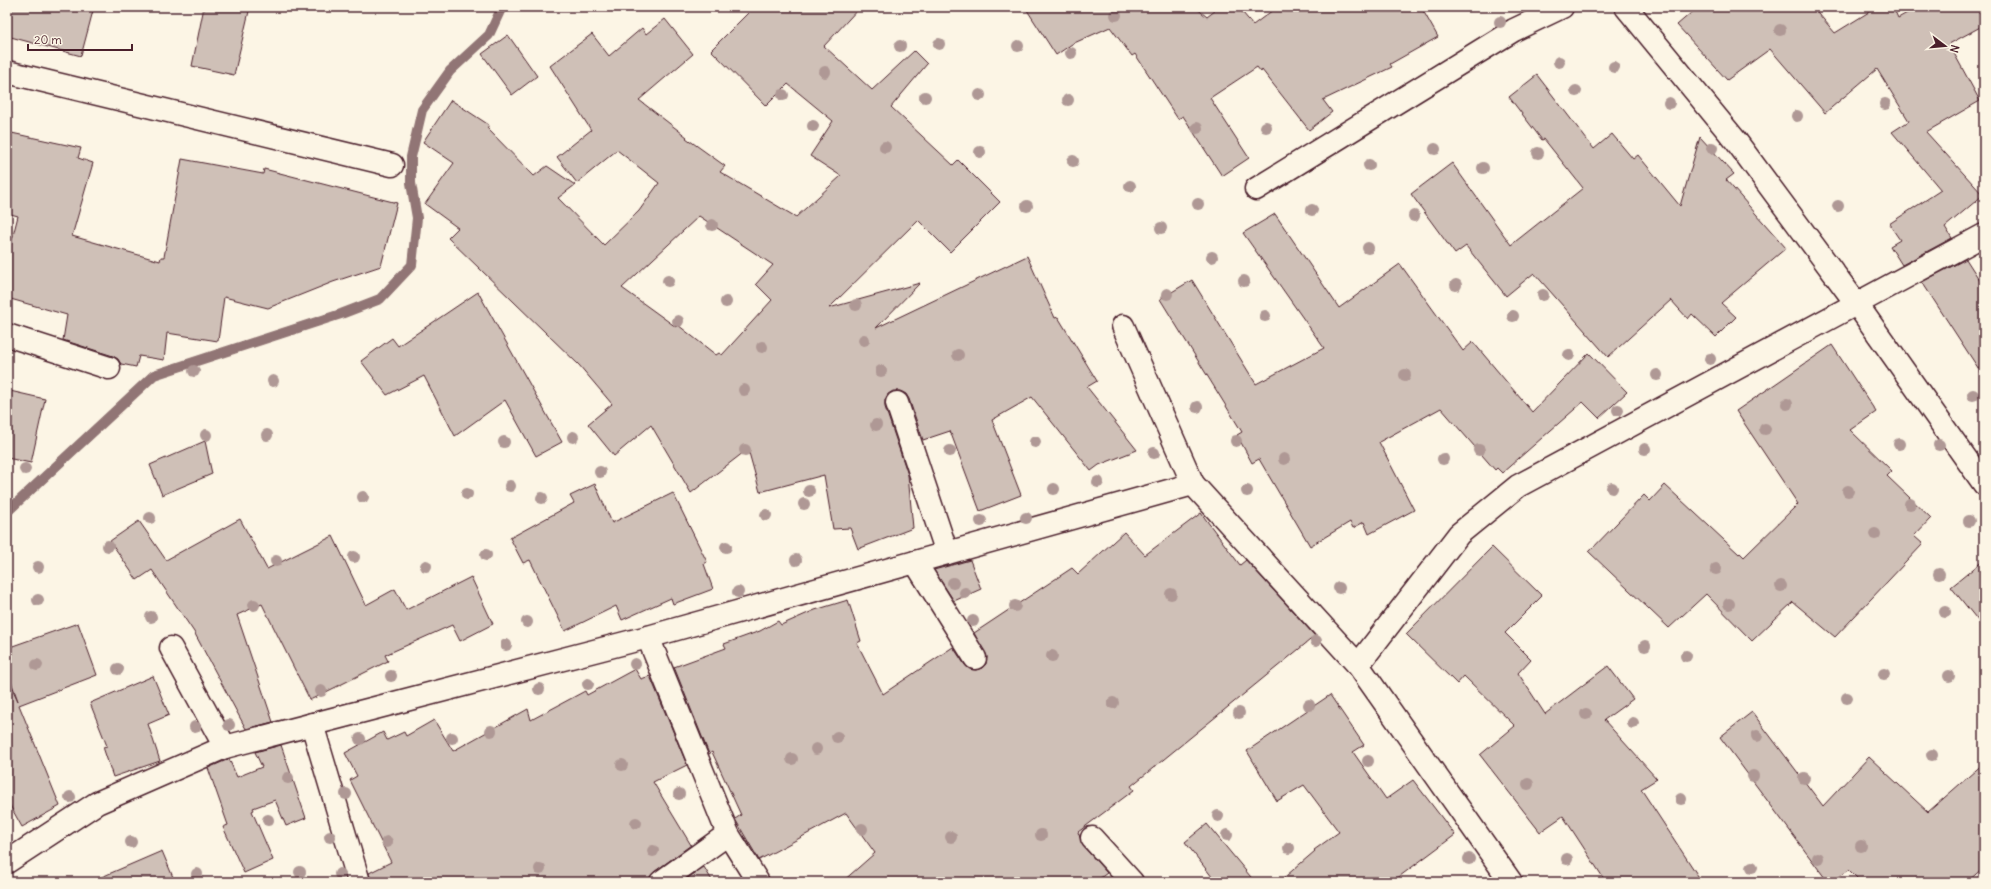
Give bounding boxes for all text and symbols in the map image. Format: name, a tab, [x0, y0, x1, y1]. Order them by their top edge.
scale bar	[28, 26, 132, 52]
north arrow	[1925, 26, 1965, 66]
text: 20 m	[34, 32, 62, 47]
text: N	[1947, 43, 1962, 54]

